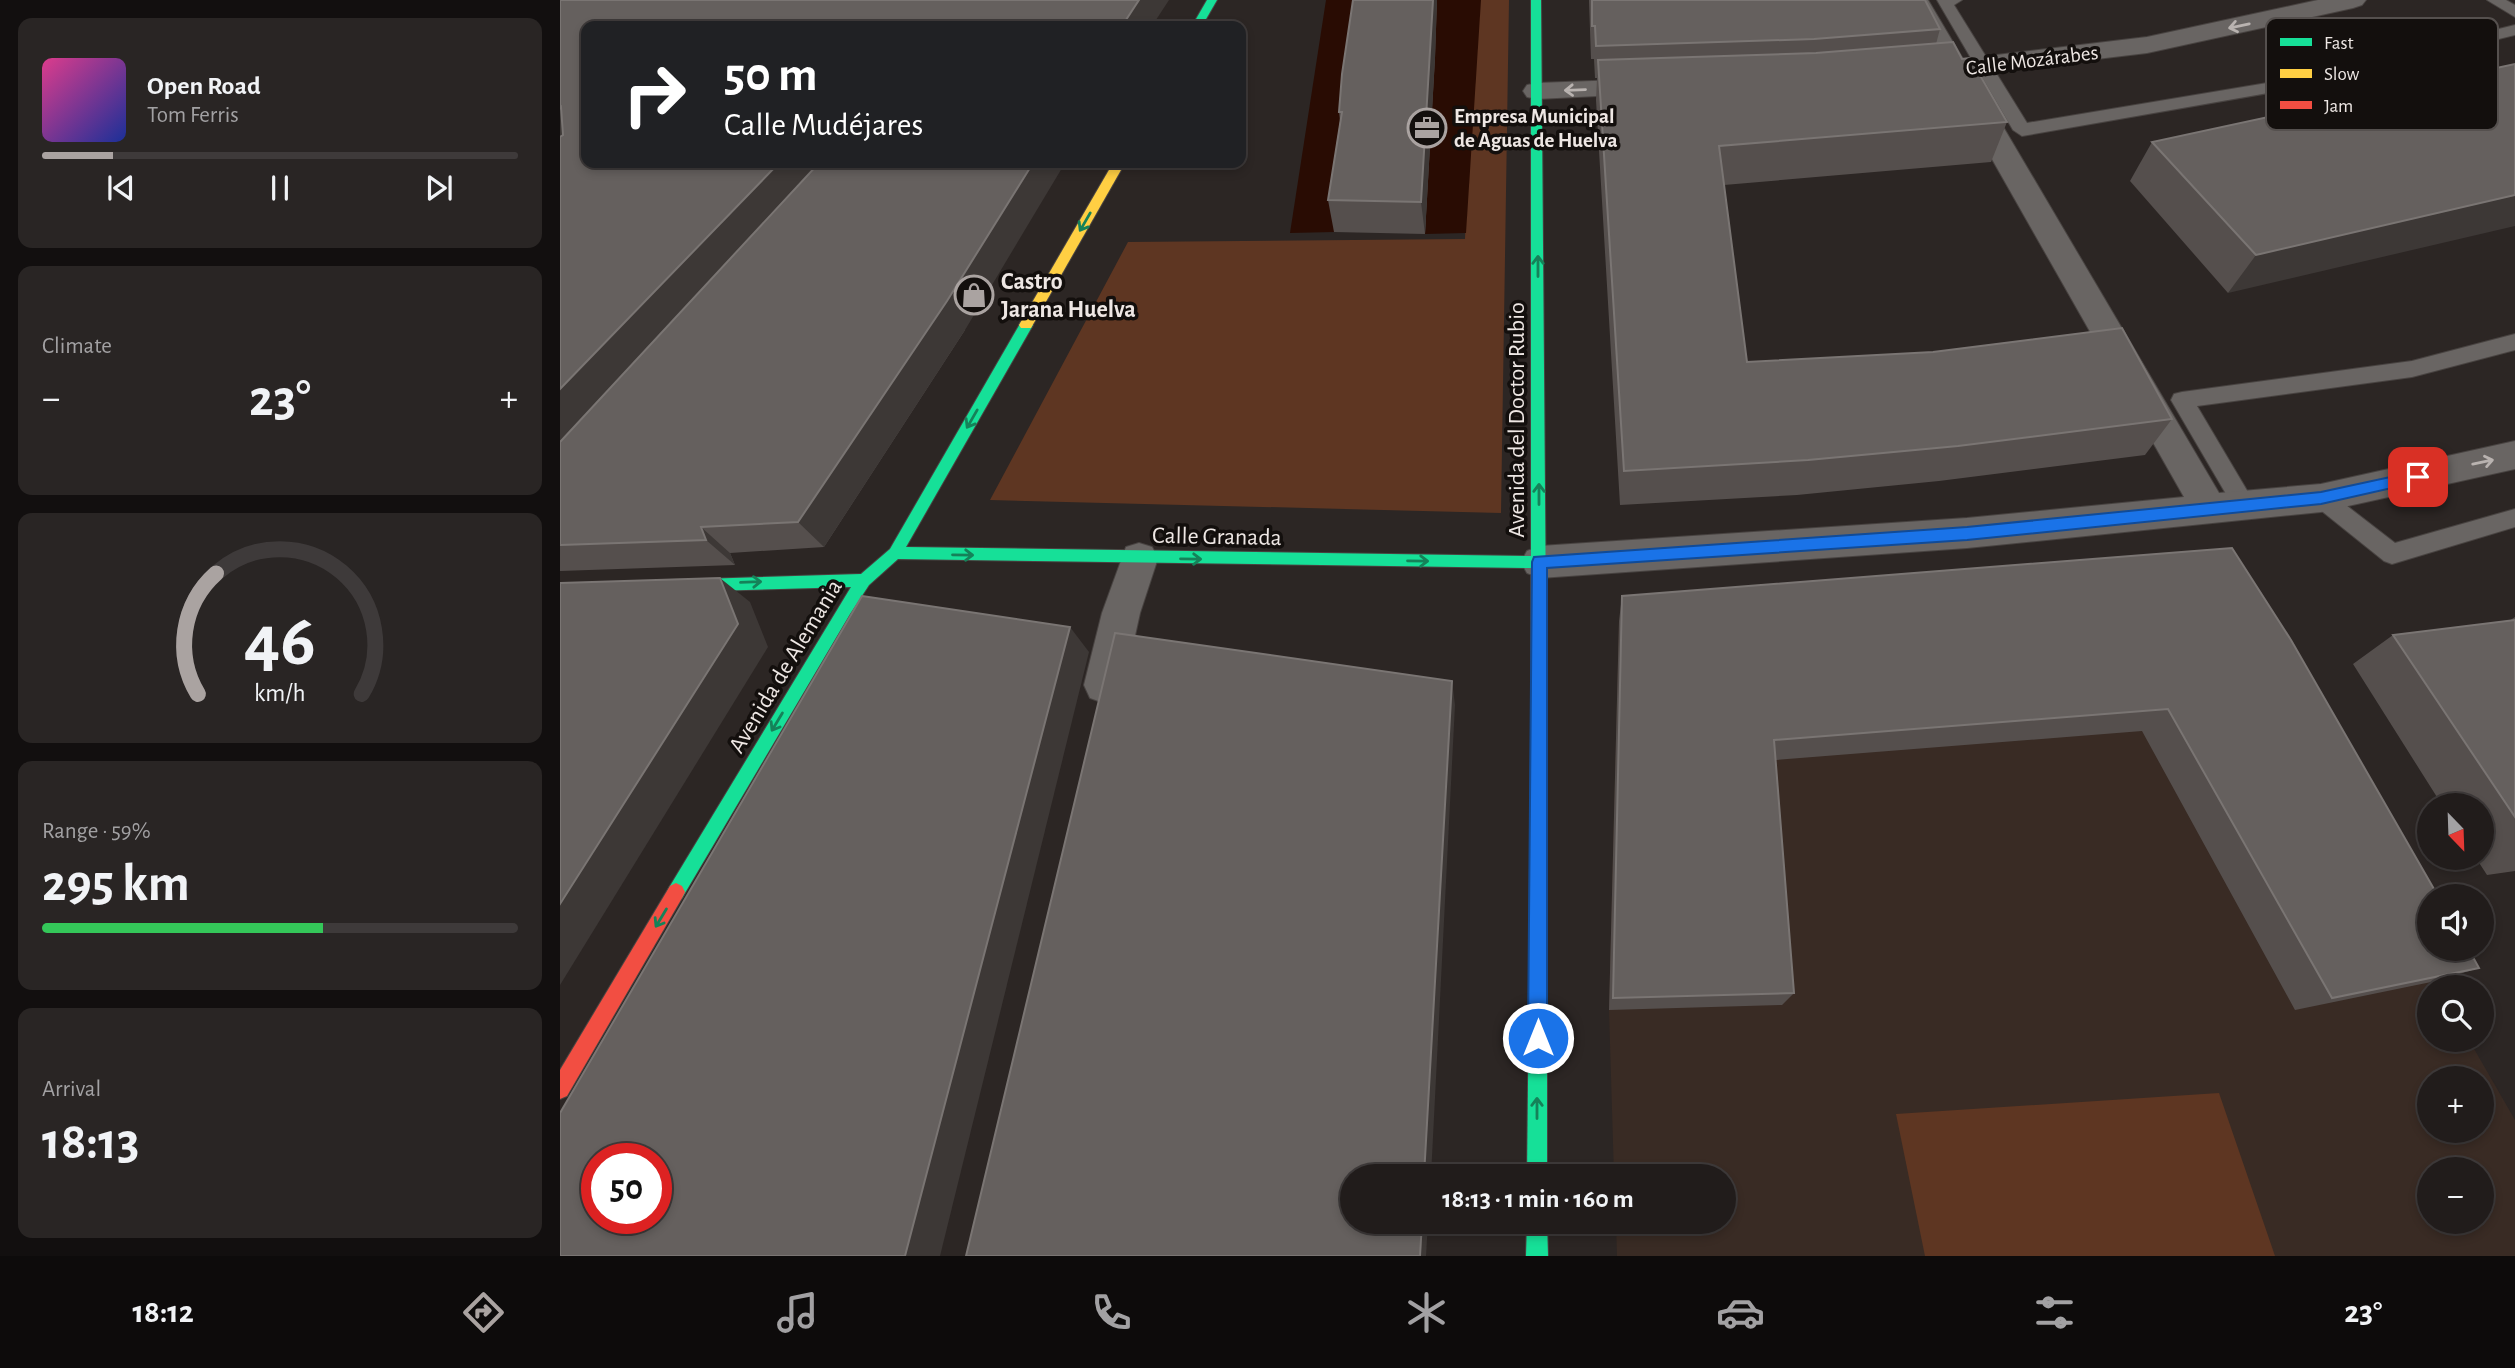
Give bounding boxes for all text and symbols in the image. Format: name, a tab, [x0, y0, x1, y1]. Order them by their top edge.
legend	[2266, 18, 2498, 130]
one-way arrow	[2228, 20, 2251, 34]
text: Fast	[2324, 34, 2354, 53]
street label: Calle Mozárabes	[1965, 42, 2099, 79]
icon: right	[609, 49, 700, 140]
text: 50 m	[724, 51, 818, 100]
text: Slow	[2324, 65, 2360, 84]
text: Open Road	[147, 73, 261, 99]
one-way arrow	[1564, 83, 1587, 96]
text: Jam	[2324, 97, 2353, 116]
text: Tom Ferris	[147, 104, 239, 127]
place label: Empresa Municipal de Aguas de Huelva	[1454, 106, 1618, 151]
office icon: Empresa Municipal de Aguas de Huelva	[1406, 107, 1448, 149]
text: Calle Mudéjares	[724, 109, 923, 141]
icon: previous	[102, 169, 140, 207]
icon: pause	[261, 169, 299, 207]
icon: next	[420, 169, 458, 207]
one-way arrow	[1078, 211, 1091, 232]
one-way arrow	[1531, 255, 1545, 278]
place label: Castro Jarana Huelva	[1001, 270, 1136, 322]
shop icon: Castro Jarana Huelva	[953, 274, 995, 316]
street label: Avenida del Doctor Rubio	[1505, 302, 1529, 538]
text: Climate	[42, 335, 112, 358]
text: 23°	[249, 373, 311, 425]
text: −	[42, 380, 60, 418]
text: +	[500, 380, 518, 418]
one-way arrow	[965, 409, 979, 429]
pin	[2388, 447, 2448, 507]
one-way arrow	[2471, 455, 2494, 469]
icon: arrive	[2399, 458, 2437, 496]
one-way arrow	[1532, 482, 1546, 505]
street label: Calle Granada	[1152, 524, 1282, 550]
one-way arrow	[951, 548, 974, 561]
one-way arrow	[1179, 552, 1202, 566]
one-way arrow	[1406, 554, 1429, 568]
street label: Avenida de Alemania	[725, 576, 847, 757]
one-way arrow	[739, 576, 762, 589]
text: 46	[244, 606, 316, 679]
text: km/h	[254, 681, 306, 706]
one-way arrow	[770, 711, 784, 731]
north arrow	[2417, 793, 2494, 870]
map controls	[2417, 793, 2494, 1234]
text: Range · 59%	[42, 820, 151, 843]
text: 295 km	[42, 858, 190, 910]
button: sound	[2417, 884, 2494, 961]
one-way arrow	[654, 907, 668, 927]
button: search	[2417, 975, 2494, 1052]
position arrow	[1501, 1001, 1575, 1075]
button: +	[2417, 1066, 2494, 1143]
text: Arrival	[42, 1078, 101, 1101]
one-way arrow	[1530, 1097, 1544, 1120]
text: 18:13	[42, 1116, 139, 1168]
speed limit sign: 50	[581, 1143, 672, 1234]
button: −	[2417, 1157, 2494, 1234]
text: 18:13 · 1 min · 160 m	[1442, 1186, 1634, 1212]
icon: directions	[459, 1288, 508, 1337]
icon: music	[773, 1288, 822, 1337]
icon: phone	[1087, 1288, 1136, 1337]
icon: climate	[1402, 1288, 1451, 1337]
icon: car	[1716, 1288, 1765, 1337]
icon: filters	[2030, 1288, 2079, 1337]
text: 18:12	[133, 1296, 194, 1328]
text: 23°	[2344, 1296, 2382, 1328]

